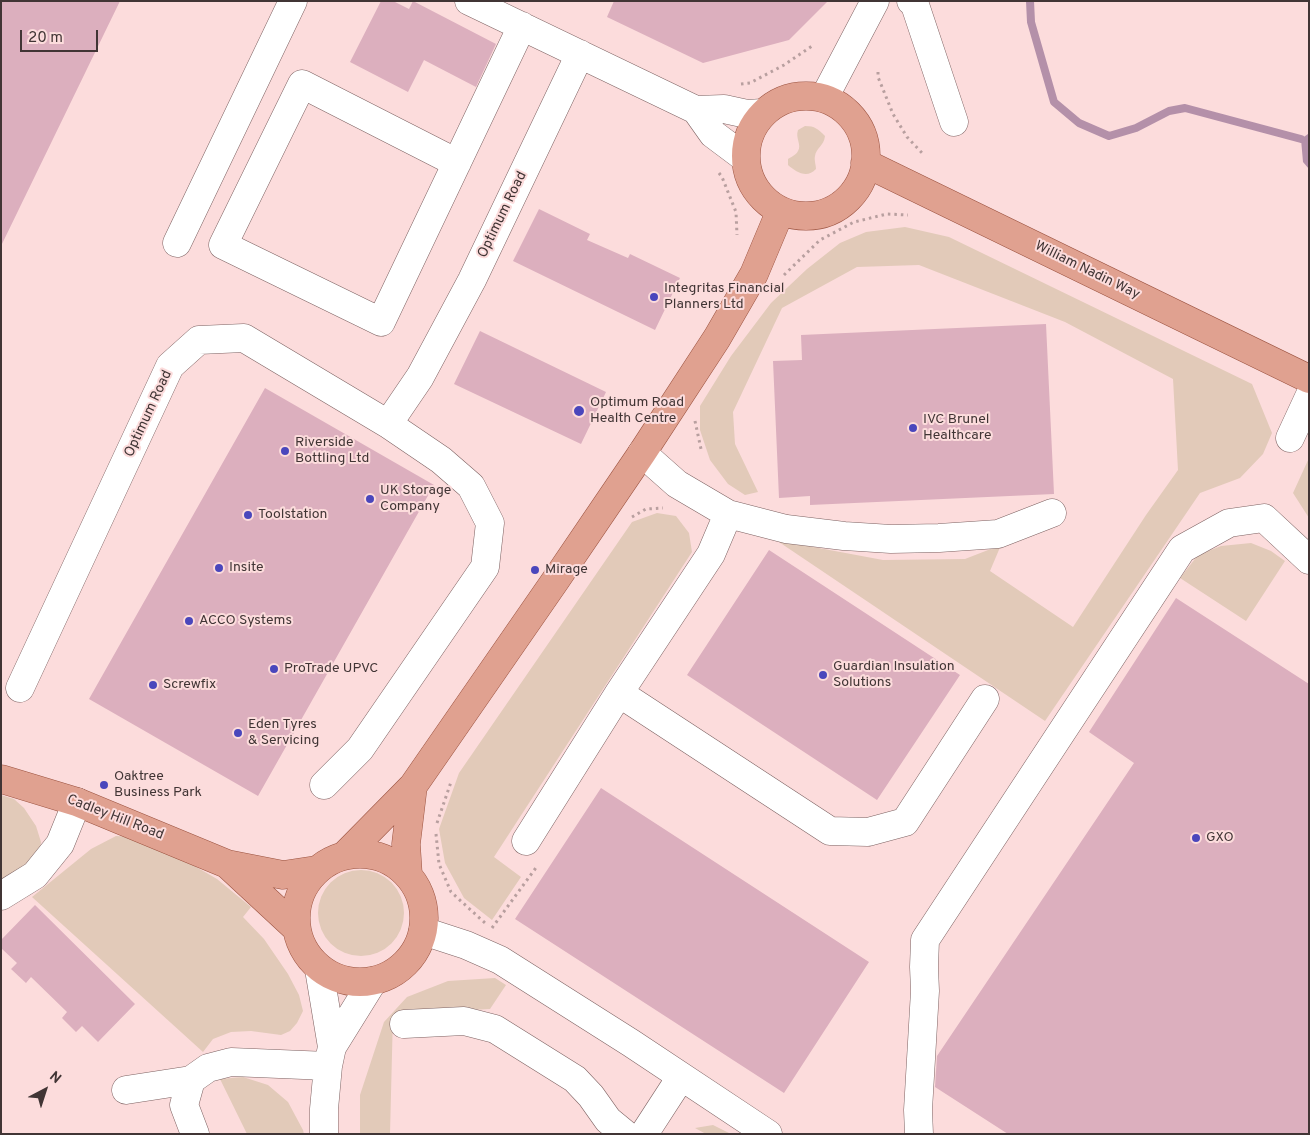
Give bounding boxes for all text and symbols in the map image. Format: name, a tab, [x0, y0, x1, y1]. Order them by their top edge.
scale bar	[22, 20, 100, 52]
text: 20 m	[28, 29, 63, 48]
street label: Optimum Road	[475, 169, 531, 261]
street label: William Nadin Way	[1032, 238, 1142, 304]
place label: Integritas Financial Planners Ltd	[664, 281, 784, 314]
marker: Integritas Financial Planners Ltd	[648, 291, 660, 303]
street label: Optimum Road	[122, 368, 176, 460]
place label: Optimum Road Health Centre	[590, 395, 684, 428]
marker: Optimum Road Health Centre	[572, 404, 586, 418]
place label: IVC Brunel Healthcare	[923, 412, 991, 444]
marker: IVC Brunel Healthcare	[907, 422, 919, 434]
place label: Riverside Bottling Ltd	[295, 435, 369, 468]
marker: Riverside Bottling Ltd	[279, 445, 291, 457]
place label: UK Storage Company	[380, 483, 451, 516]
marker: UK Storage Company	[364, 493, 376, 505]
place label: Toolstation	[258, 507, 327, 523]
marker: Toolstation	[242, 509, 254, 521]
place label: Insite	[229, 560, 264, 576]
marker: Insite	[213, 562, 225, 574]
place label: Mirage	[545, 562, 588, 578]
marker: Mirage	[529, 564, 541, 576]
place label: ACCO Systems	[199, 613, 292, 629]
marker: ACCO Systems	[183, 615, 195, 627]
place label: Guardian Insulation Solutions	[833, 659, 955, 692]
place label: ProTrade UPVC	[284, 661, 378, 677]
marker: ProTrade UPVC	[268, 663, 280, 675]
marker: Guardian Insulation Solutions	[817, 669, 829, 681]
place label: Screwfix	[163, 677, 216, 693]
marker: Screwfix	[147, 679, 159, 691]
place label: Eden Tyres & Servicing	[248, 717, 319, 750]
marker: Eden Tyres & Servicing	[232, 727, 244, 739]
place label: Oaktree Business Park	[114, 769, 202, 802]
marker: Oaktree Business Park	[98, 779, 110, 791]
street label: Cadley Hill Road	[64, 792, 166, 844]
place label: GXO	[1206, 830, 1234, 846]
marker: GXO	[1190, 832, 1202, 844]
north arrow	[20, 1065, 70, 1115]
text: N	[46, 1068, 64, 1088]

